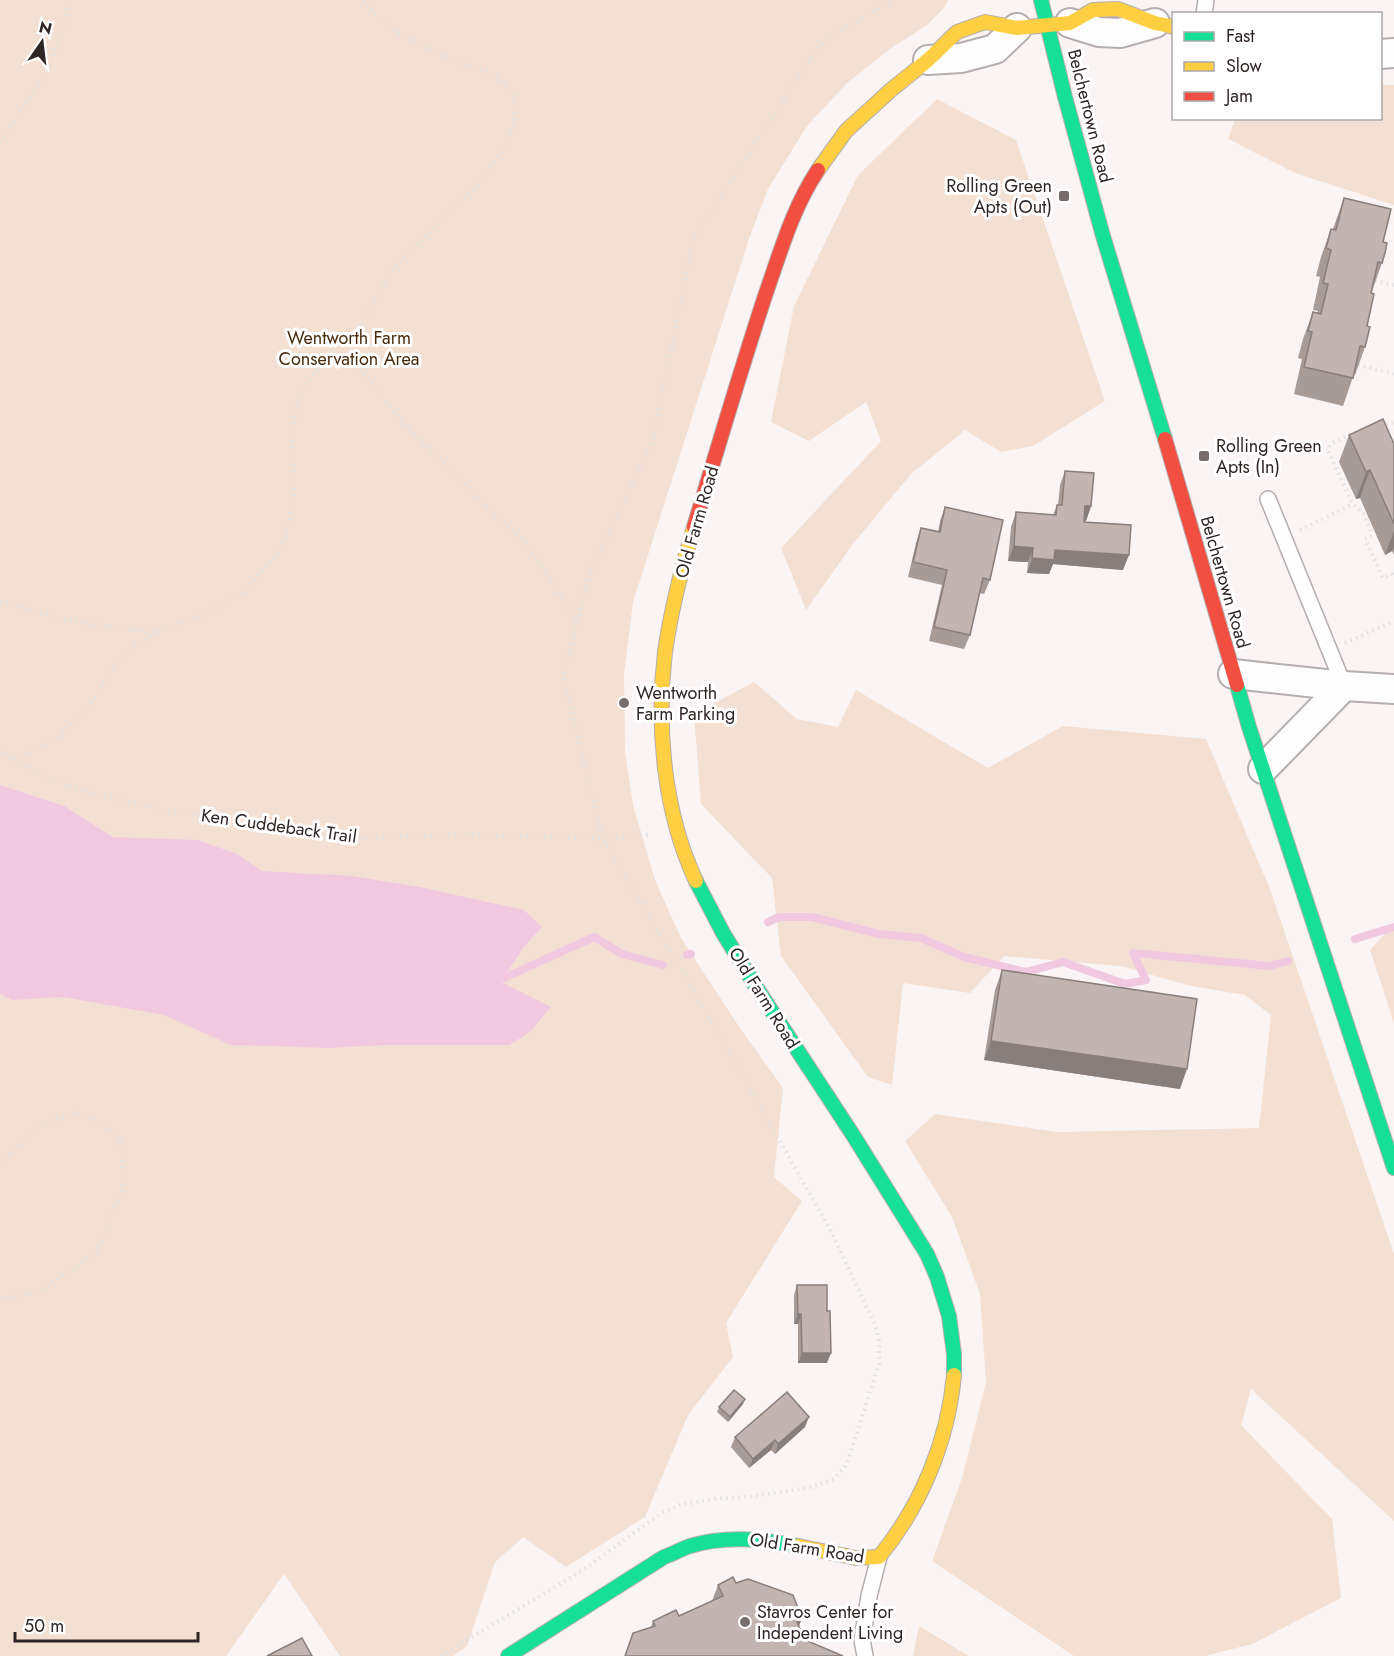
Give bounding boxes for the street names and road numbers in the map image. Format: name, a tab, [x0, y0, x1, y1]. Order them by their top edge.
street label: Belchertown Road	[1061, 47, 1119, 185]
street label: Old Farm Road	[669, 463, 725, 581]
street label: Belchertown Road	[1194, 513, 1256, 651]
street label: Ken Cuddeback Trail	[200, 802, 358, 850]
street label: Old Farm Road	[722, 942, 806, 1054]
street label: Old Farm Road	[748, 1526, 866, 1570]

